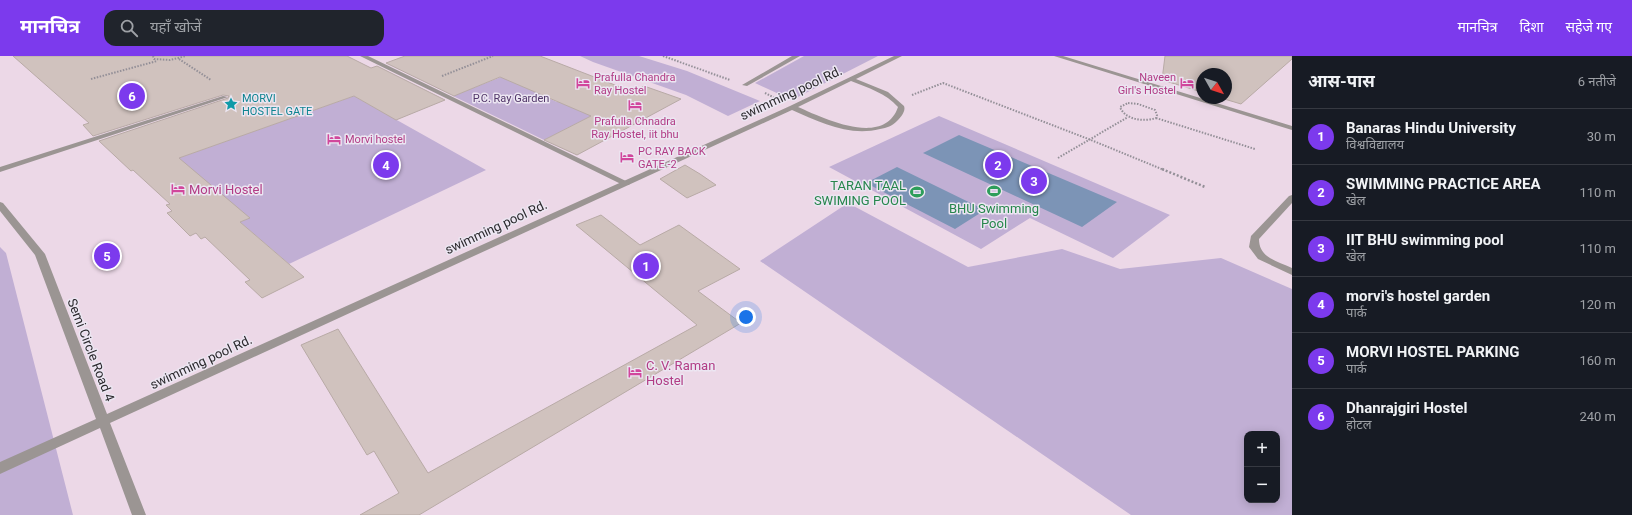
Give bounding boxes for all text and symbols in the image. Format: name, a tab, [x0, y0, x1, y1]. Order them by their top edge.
search box	[104, 10, 384, 46]
text: मानचित्र	[20, 15, 80, 38]
icon: search	[118, 17, 140, 39]
text: यहाँ खोजें	[150, 18, 201, 36]
text: मानचित्र	[1457, 19, 1497, 35]
text: दिशा	[1519, 19, 1544, 35]
text: सहेजे गए	[1566, 19, 1612, 35]
street label: swimming pool Rd.	[738, 63, 844, 123]
north arrow	[1196, 68, 1232, 104]
place label: Prafulla Chandra Ray Hostel	[594, 71, 675, 97]
place label: Naveen Girl's Hostel	[1118, 71, 1176, 97]
text: आस-पास	[1308, 71, 1375, 91]
text: 6 नतीजे	[1578, 74, 1616, 89]
hotel icon: Prafulla Chandra Ray Hostel	[575, 75, 591, 91]
hotel icon: Naveen Girl's Hostel	[1179, 75, 1195, 91]
pin: 6	[119, 81, 145, 111]
place label: MORVI HOSTEL GATE	[242, 92, 312, 118]
park label: P.C. Ray Garden	[473, 92, 549, 105]
place icon: MORVI HOSTEL GATE	[223, 96, 239, 112]
hotel icon: Prafulla Chnadra Ray Hostel, iit bhu	[627, 97, 643, 113]
place label: Prafulla Chnadra Ray Hostel, iit bhu	[591, 115, 679, 141]
text: Banaras Hindu University	[1346, 119, 1516, 137]
text: 1	[1317, 129, 1325, 144]
text: 30 m	[1587, 129, 1616, 144]
hotel icon: Morvi hostel	[326, 131, 342, 147]
place label: Morvi hostel	[345, 133, 406, 146]
text: विश्वविद्यालय	[1346, 137, 1404, 152]
place label: PC RAY BACK GATE -2	[638, 145, 706, 171]
hotel icon: PC RAY BACK GATE -2	[619, 149, 635, 165]
pin: 4	[373, 150, 399, 180]
pin: 2	[985, 150, 1011, 180]
pin: 3	[1021, 166, 1047, 196]
text: SWIMMING PRACTICE AREA	[1346, 175, 1541, 193]
place label: TARAN TAAL SWIMING POOL	[814, 178, 906, 208]
hotel icon: Morvi Hostel	[170, 181, 186, 197]
place label: Morvi Hostel	[189, 182, 263, 197]
sports icon: BHU Swimming Pool	[986, 183, 1002, 199]
sports icon: TARAN TAAL SWIMING POOL	[909, 184, 925, 200]
text: 2	[1317, 185, 1325, 200]
text: 110 m	[1579, 185, 1616, 200]
text: खेल	[1346, 193, 1365, 208]
street label: swimming pool Rd.	[443, 197, 549, 257]
place label: BHU Swimming Pool	[949, 201, 1039, 231]
text: IIT BHU swimming pool	[1346, 231, 1504, 249]
pin: 5	[94, 241, 120, 271]
text: 3	[1317, 241, 1325, 256]
text: 110 m	[1579, 241, 1616, 256]
text: खेल	[1346, 249, 1365, 264]
pin: 1	[633, 251, 659, 281]
text: morvi's hostel garden	[1346, 287, 1490, 305]
street label: Semi Circle Road 4	[65, 297, 118, 404]
text: 4	[1317, 297, 1325, 312]
text: 120 m	[1579, 297, 1616, 312]
text: पार्क	[1346, 305, 1367, 320]
your location	[736, 307, 756, 327]
street label: swimming pool Rd.	[148, 332, 254, 392]
text: MORVI HOSTEL PARKING	[1346, 343, 1519, 361]
text: 5	[1317, 353, 1325, 368]
text: 160 m	[1579, 353, 1616, 368]
place label: C. V. Raman Hostel	[646, 358, 715, 388]
text: पार्क	[1346, 361, 1367, 376]
hotel icon: C. V. Raman Hostel	[627, 364, 643, 380]
text: Dhanrajgiri Hostel	[1346, 399, 1467, 417]
text: 6	[1317, 409, 1325, 424]
text: 240 m	[1579, 409, 1616, 424]
text: होटल	[1346, 417, 1372, 432]
map controls	[1244, 431, 1280, 503]
button: +	[1244, 431, 1280, 467]
button: −	[1244, 467, 1280, 503]

